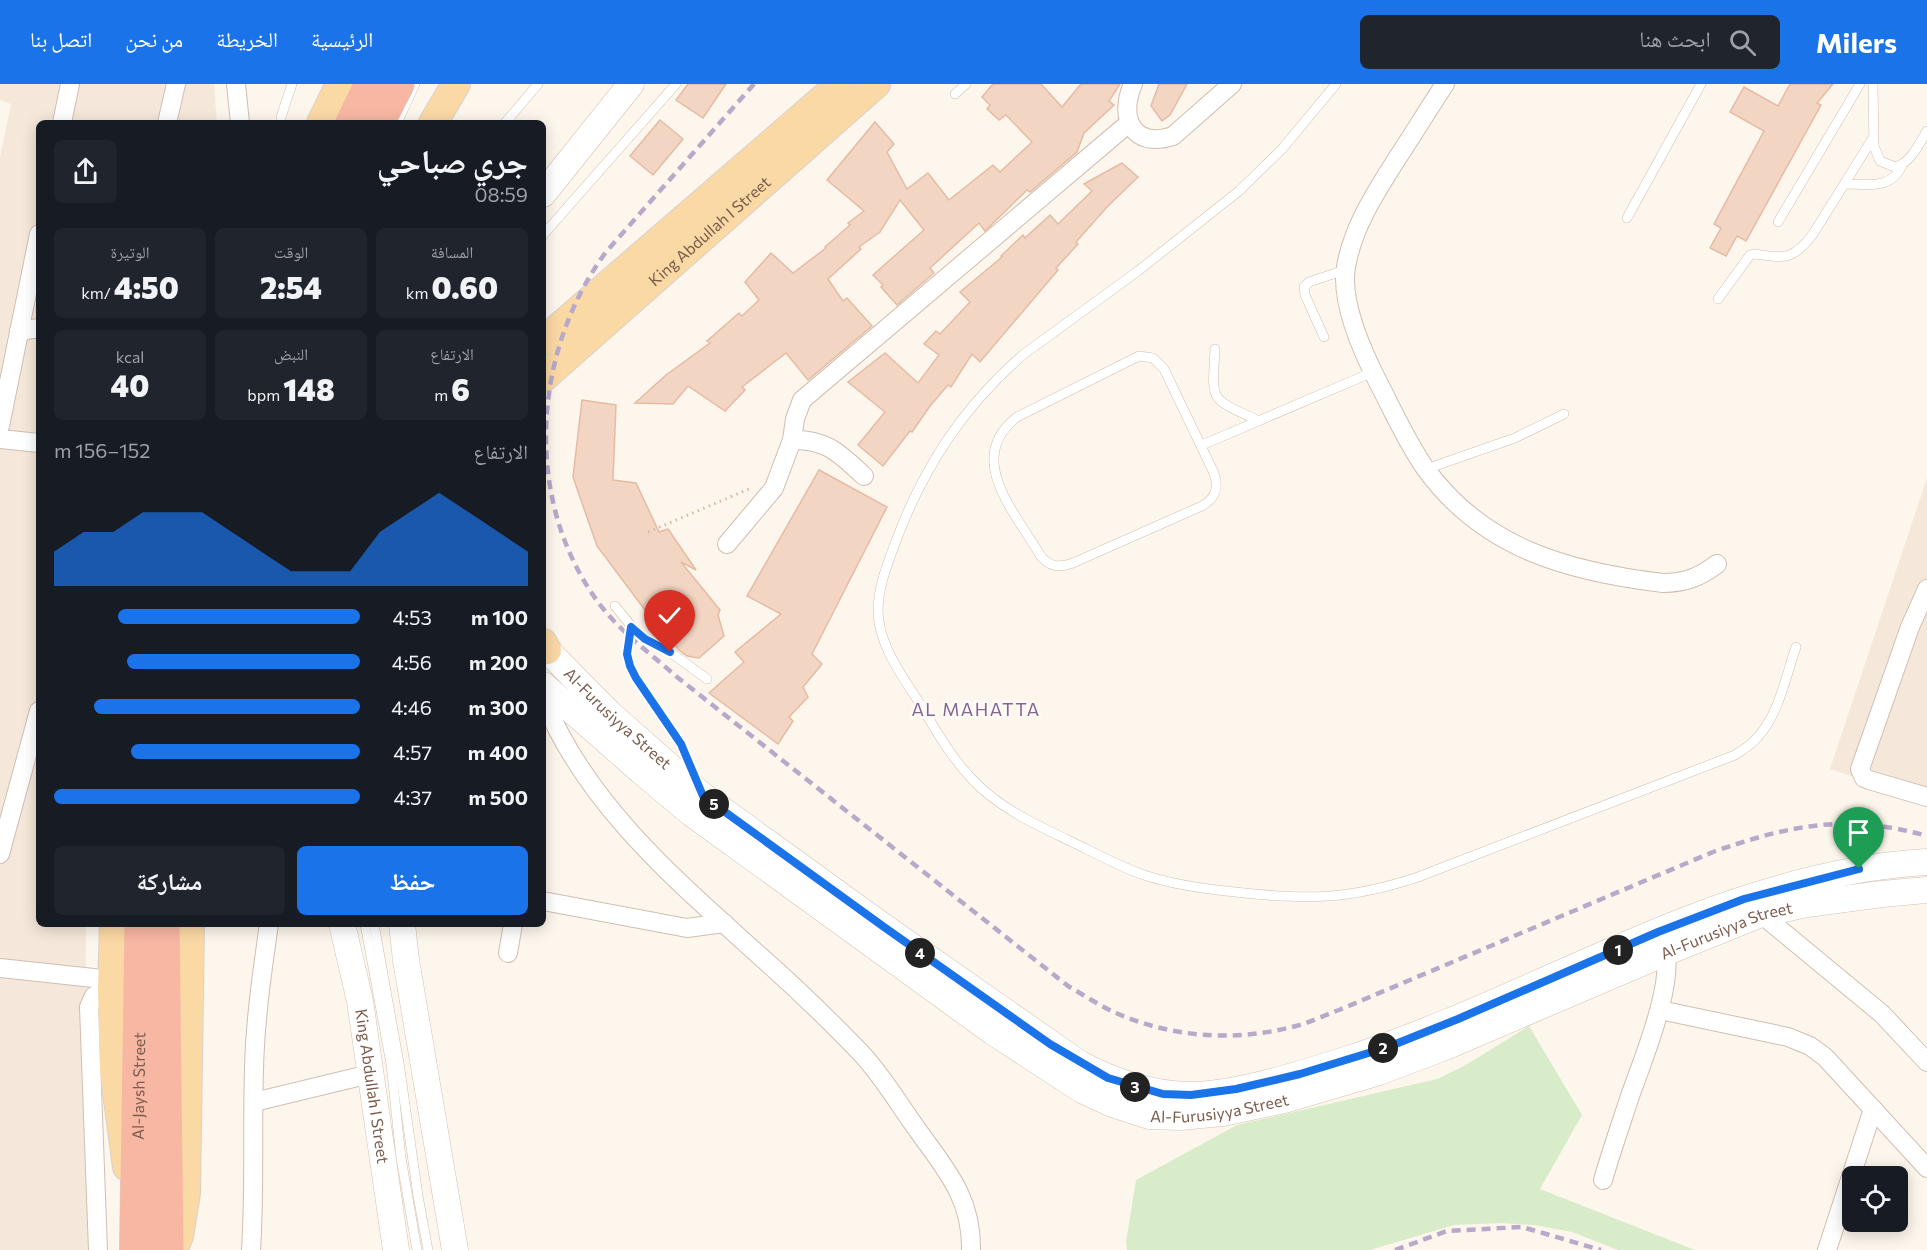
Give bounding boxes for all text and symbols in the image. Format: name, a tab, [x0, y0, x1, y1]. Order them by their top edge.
search box	[1360, 15, 1780, 69]
text: ابحث هنا	[1639, 25, 1711, 52]
text: Milers	[1816, 25, 1897, 59]
text: اتصل بنا	[30, 26, 92, 51]
text: من نحن	[125, 26, 183, 51]
text: الخريطة	[216, 26, 278, 51]
text: الرئيسية	[311, 26, 373, 51]
icon: search	[1726, 26, 1759, 59]
text: جري صباحي	[377, 139, 528, 180]
button: share	[54, 140, 117, 203]
street label: King Abdullah I Street	[644, 172, 774, 289]
text: 08:59	[474, 182, 528, 206]
text: الوتيرة	[111, 242, 149, 261]
text: الوقت	[274, 242, 308, 261]
text: المسافة	[431, 242, 473, 261]
text: 4:50	[114, 268, 179, 305]
text: 2:54	[260, 268, 322, 305]
text: 0.60	[432, 268, 498, 305]
text: /km	[81, 283, 114, 302]
text: km	[406, 283, 432, 302]
text: النبض	[274, 344, 308, 363]
text: الارتفاع	[430, 344, 474, 363]
text: kcal	[116, 347, 144, 366]
text: 40	[111, 366, 149, 403]
text: 148	[283, 370, 335, 407]
text: 6	[451, 370, 470, 407]
text: bpm	[247, 385, 283, 404]
text: m	[434, 385, 451, 404]
text: 152–156 m	[54, 438, 150, 462]
text: الارتفاع	[473, 439, 528, 463]
pin	[644, 590, 695, 652]
icon: check	[653, 599, 686, 632]
text: 4:53	[392, 605, 432, 629]
text: 100 m	[471, 605, 528, 629]
text: 4:56	[392, 650, 432, 674]
text: 200 m	[469, 650, 528, 674]
street label: Al-Furusiyya Street	[561, 663, 676, 773]
text: 4:46	[391, 695, 432, 719]
text: 300 m	[468, 695, 528, 719]
district label: AL MAHATTA	[911, 698, 1041, 720]
text: 4:57	[393, 740, 432, 764]
text: 400 m	[468, 740, 528, 764]
text: 4:37	[393, 785, 432, 809]
text: 500 m	[468, 785, 528, 809]
pin: 5	[699, 789, 729, 819]
text: 5	[709, 794, 719, 813]
pin	[1833, 807, 1884, 869]
icon: arrive	[1842, 816, 1875, 849]
button: مشاركة	[54, 846, 285, 915]
button: حفظ	[297, 846, 528, 915]
street label: Al-Furusiyya Street	[1657, 897, 1794, 963]
pin: 1	[1603, 935, 1633, 965]
pin: 4	[905, 938, 935, 968]
text: 1	[1614, 940, 1622, 959]
text: 4	[915, 943, 925, 962]
street label: King Abdullah I Street	[352, 1007, 393, 1165]
street label: Al-Jaysh Street	[128, 1032, 148, 1140]
pin: 2	[1368, 1033, 1398, 1063]
text: 2	[1378, 1038, 1388, 1057]
pin: 3	[1120, 1072, 1150, 1102]
text: 3	[1130, 1077, 1140, 1096]
street label: Al-Furusiyya Street	[1150, 1089, 1291, 1126]
map controls	[1842, 1166, 1908, 1232]
button: locate	[1842, 1166, 1908, 1232]

